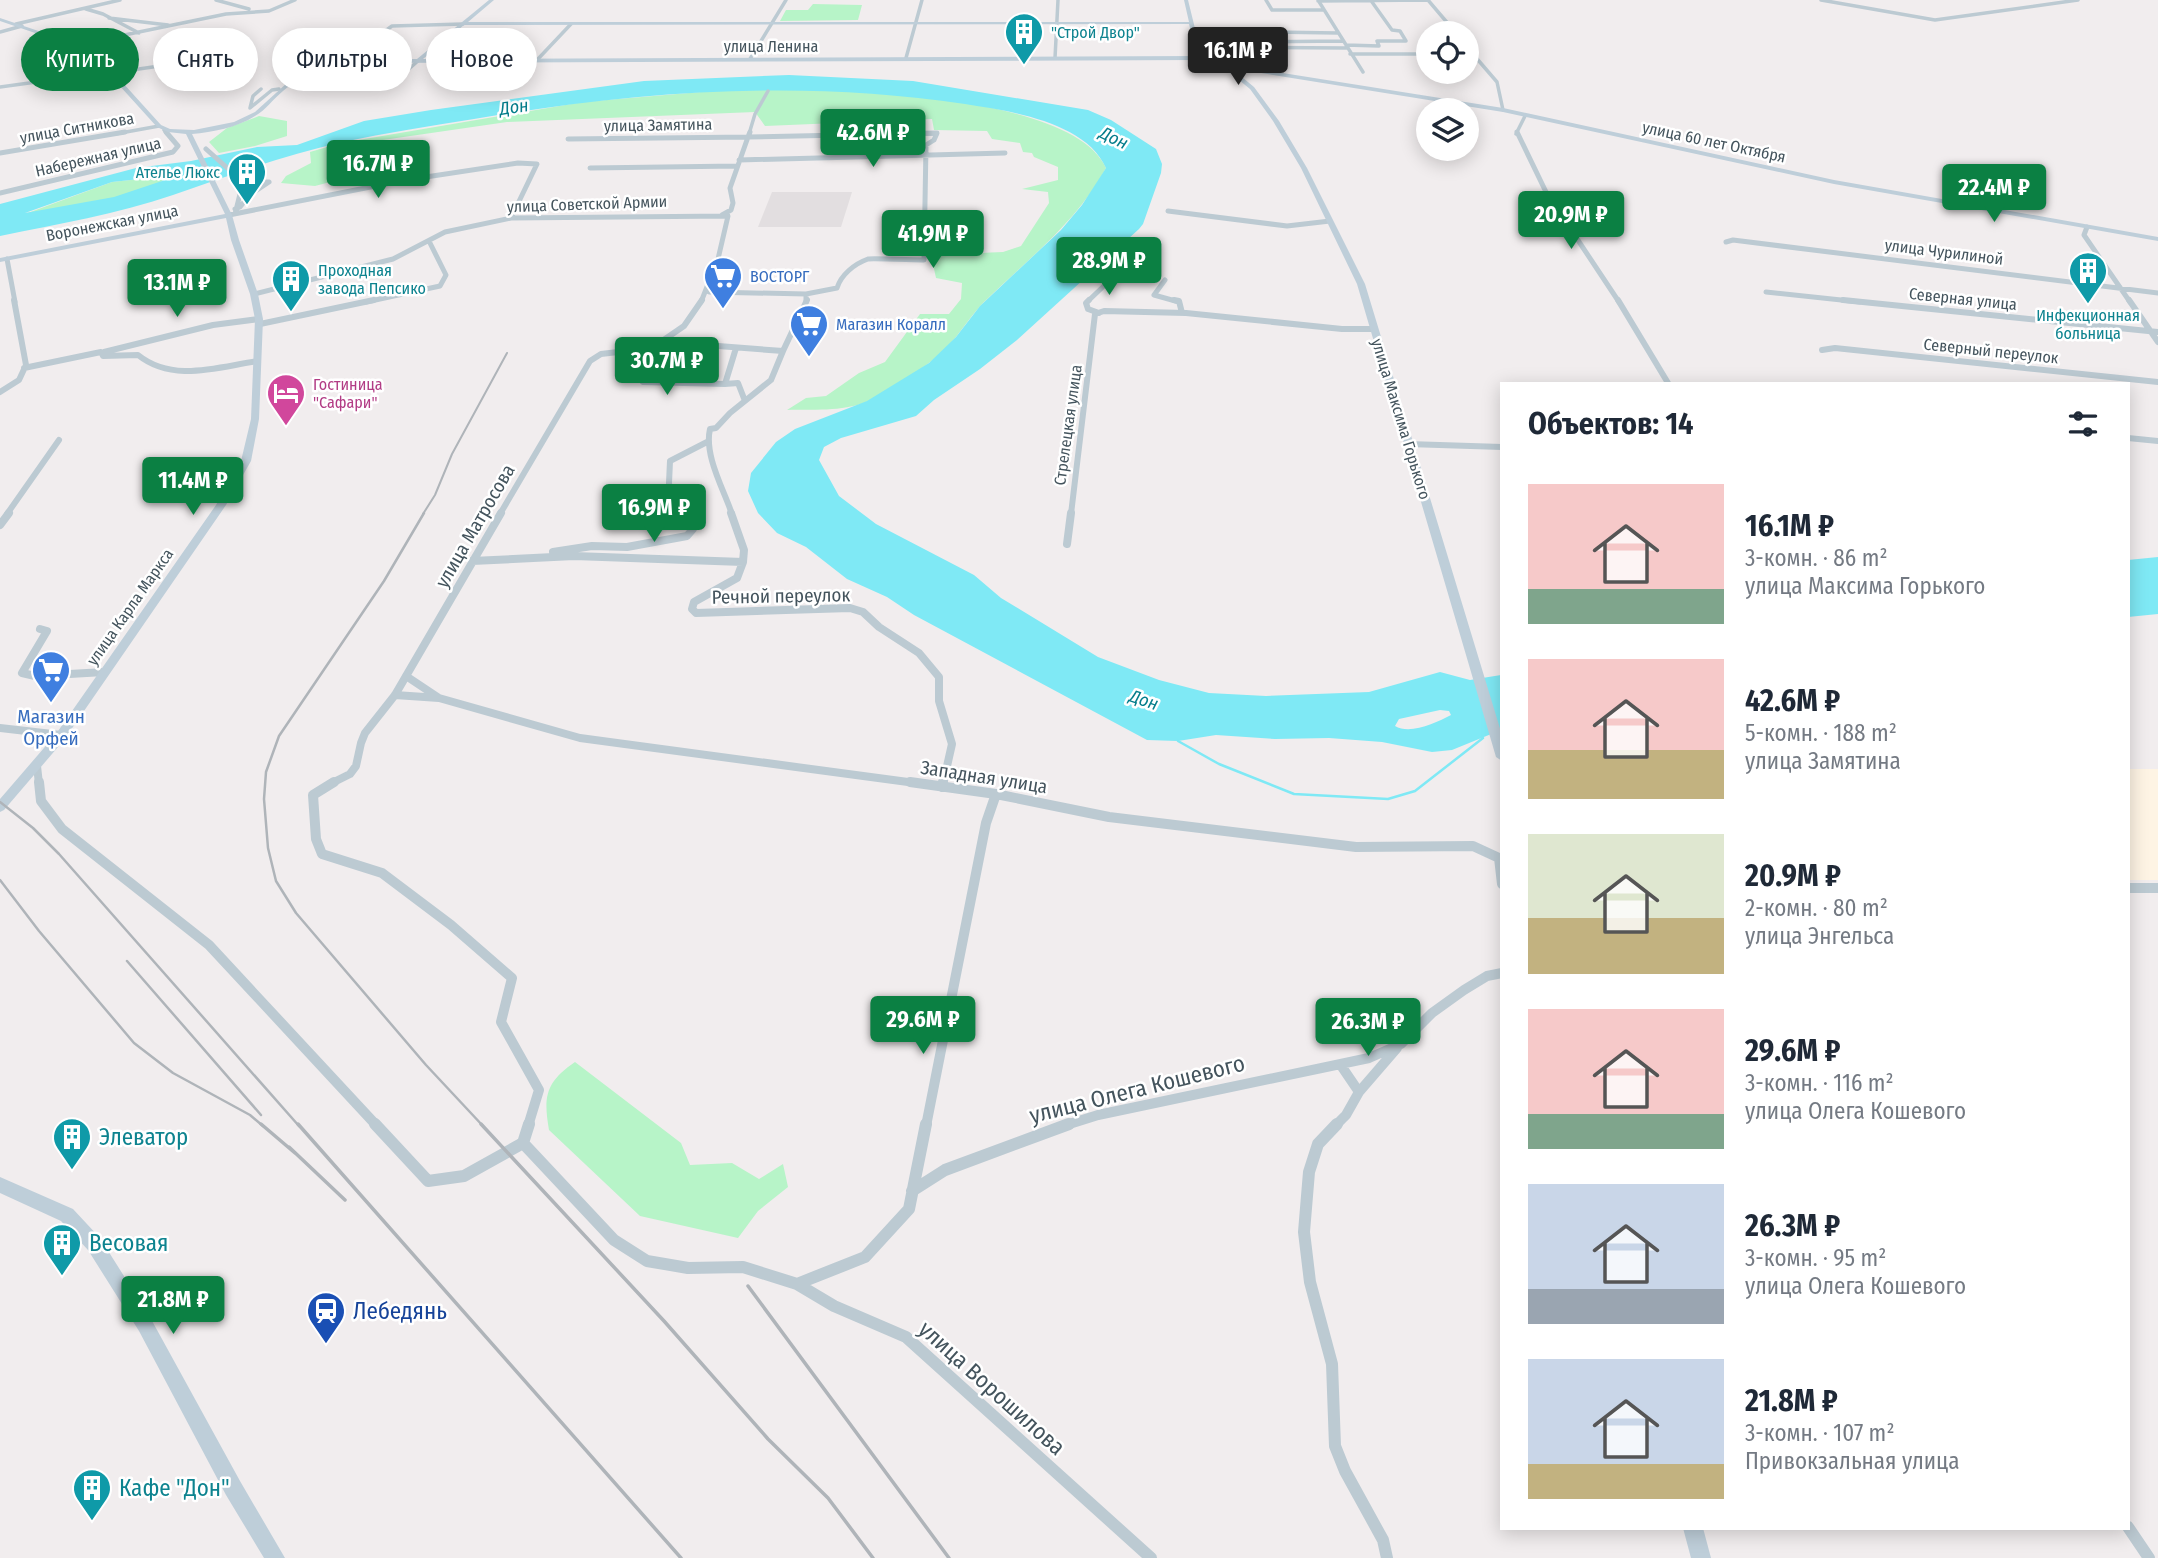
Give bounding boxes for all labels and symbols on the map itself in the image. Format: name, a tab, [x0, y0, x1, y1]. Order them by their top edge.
building icon: "Строй Двор"	[1003, 11, 1045, 66]
place label: "Строй Двор"	[1051, 23, 1140, 42]
pin: 16.1M ₽	[1173, 28, 1303, 87]
street label: улица Ленина	[724, 37, 818, 56]
water label: Дон	[496, 94, 530, 120]
street label: улица Ситникова	[19, 109, 136, 147]
pin: 42.6M ₽	[808, 110, 938, 169]
street label: улица Замятина	[604, 115, 713, 135]
street label: улица 60 лет Октября	[1641, 118, 1787, 166]
water label: Дон	[1094, 121, 1132, 154]
street label: Набережная улица	[33, 133, 163, 181]
pin: 16.7M ₽	[313, 140, 443, 200]
building icon: Ателье Люкс	[226, 151, 268, 206]
place label: Ателье Люкс	[136, 163, 220, 182]
pin: 22.4M ₽	[1929, 164, 2059, 224]
pin: 20.9M ₽	[1506, 191, 1636, 251]
street label: улица Советской Армии	[506, 192, 668, 216]
street label: Воронежская улица	[44, 201, 180, 245]
pin: 41.9M ₽	[868, 210, 998, 270]
street label: улица Чурилиной	[1884, 235, 2004, 269]
pin: 28.9M ₽	[1044, 238, 1174, 297]
building icon: Инфекционная больница	[2067, 250, 2109, 305]
supermarket icon: ВОСТОРГ	[702, 255, 744, 310]
building icon: Проходная завода Пепсико	[270, 258, 312, 313]
pin: 13.1M ₽	[112, 260, 242, 319]
place label: Проходная завода Пепсико	[318, 261, 426, 298]
place label: ВОСТОРГ	[750, 267, 810, 286]
street label: Северная улица	[1908, 284, 2018, 314]
supermarket icon: Магазин Коралл	[788, 303, 830, 358]
place label: Инфекционная больница	[2036, 306, 2140, 343]
place label: Магазин Коралл	[836, 315, 946, 334]
street label: Северный переулок	[1923, 334, 2060, 368]
street label: улица Максима Горького	[1367, 336, 1435, 502]
pin: 30.7M ₽	[602, 338, 732, 397]
street label: Стрелецкая улица	[1050, 363, 1086, 487]
hotel icon: Гостиница "Сафари"	[265, 372, 307, 427]
place label: Гостиница "Сафари"	[313, 375, 383, 412]
pin: 11.4M ₽	[128, 458, 258, 517]
street label: улица Матросова	[430, 460, 520, 592]
pin: 16.9M ₽	[589, 484, 719, 544]
street label: улица Карла Маркса	[83, 545, 177, 669]
street label: Речной переулок	[711, 583, 851, 609]
supermarket icon: Магазин Орфей	[30, 649, 72, 704]
water label: Дон	[1125, 684, 1161, 715]
place label: Магазин Орфей	[17, 705, 85, 750]
street label: Западная улица	[919, 756, 1049, 798]
pin: 29.6M ₽	[858, 996, 988, 1056]
pin: 26.3M ₽	[1303, 998, 1433, 1058]
street label: улица Олега Кошевого	[1026, 1049, 1248, 1129]
building icon: Элеватор	[51, 1116, 93, 1171]
place label: Элеватор	[99, 1123, 188, 1151]
building icon: Весовая	[41, 1222, 83, 1277]
place label: Весовая	[89, 1229, 168, 1257]
pin: 21.8M ₽	[108, 1276, 238, 1336]
station icon: Лебедянь	[305, 1290, 347, 1345]
place label: Лебедянь	[353, 1297, 447, 1325]
street label: улица Ворошилова	[913, 1315, 1071, 1461]
building icon: Кафе "Дон"	[71, 1467, 113, 1522]
place label: Кафе "Дон"	[119, 1474, 230, 1502]

